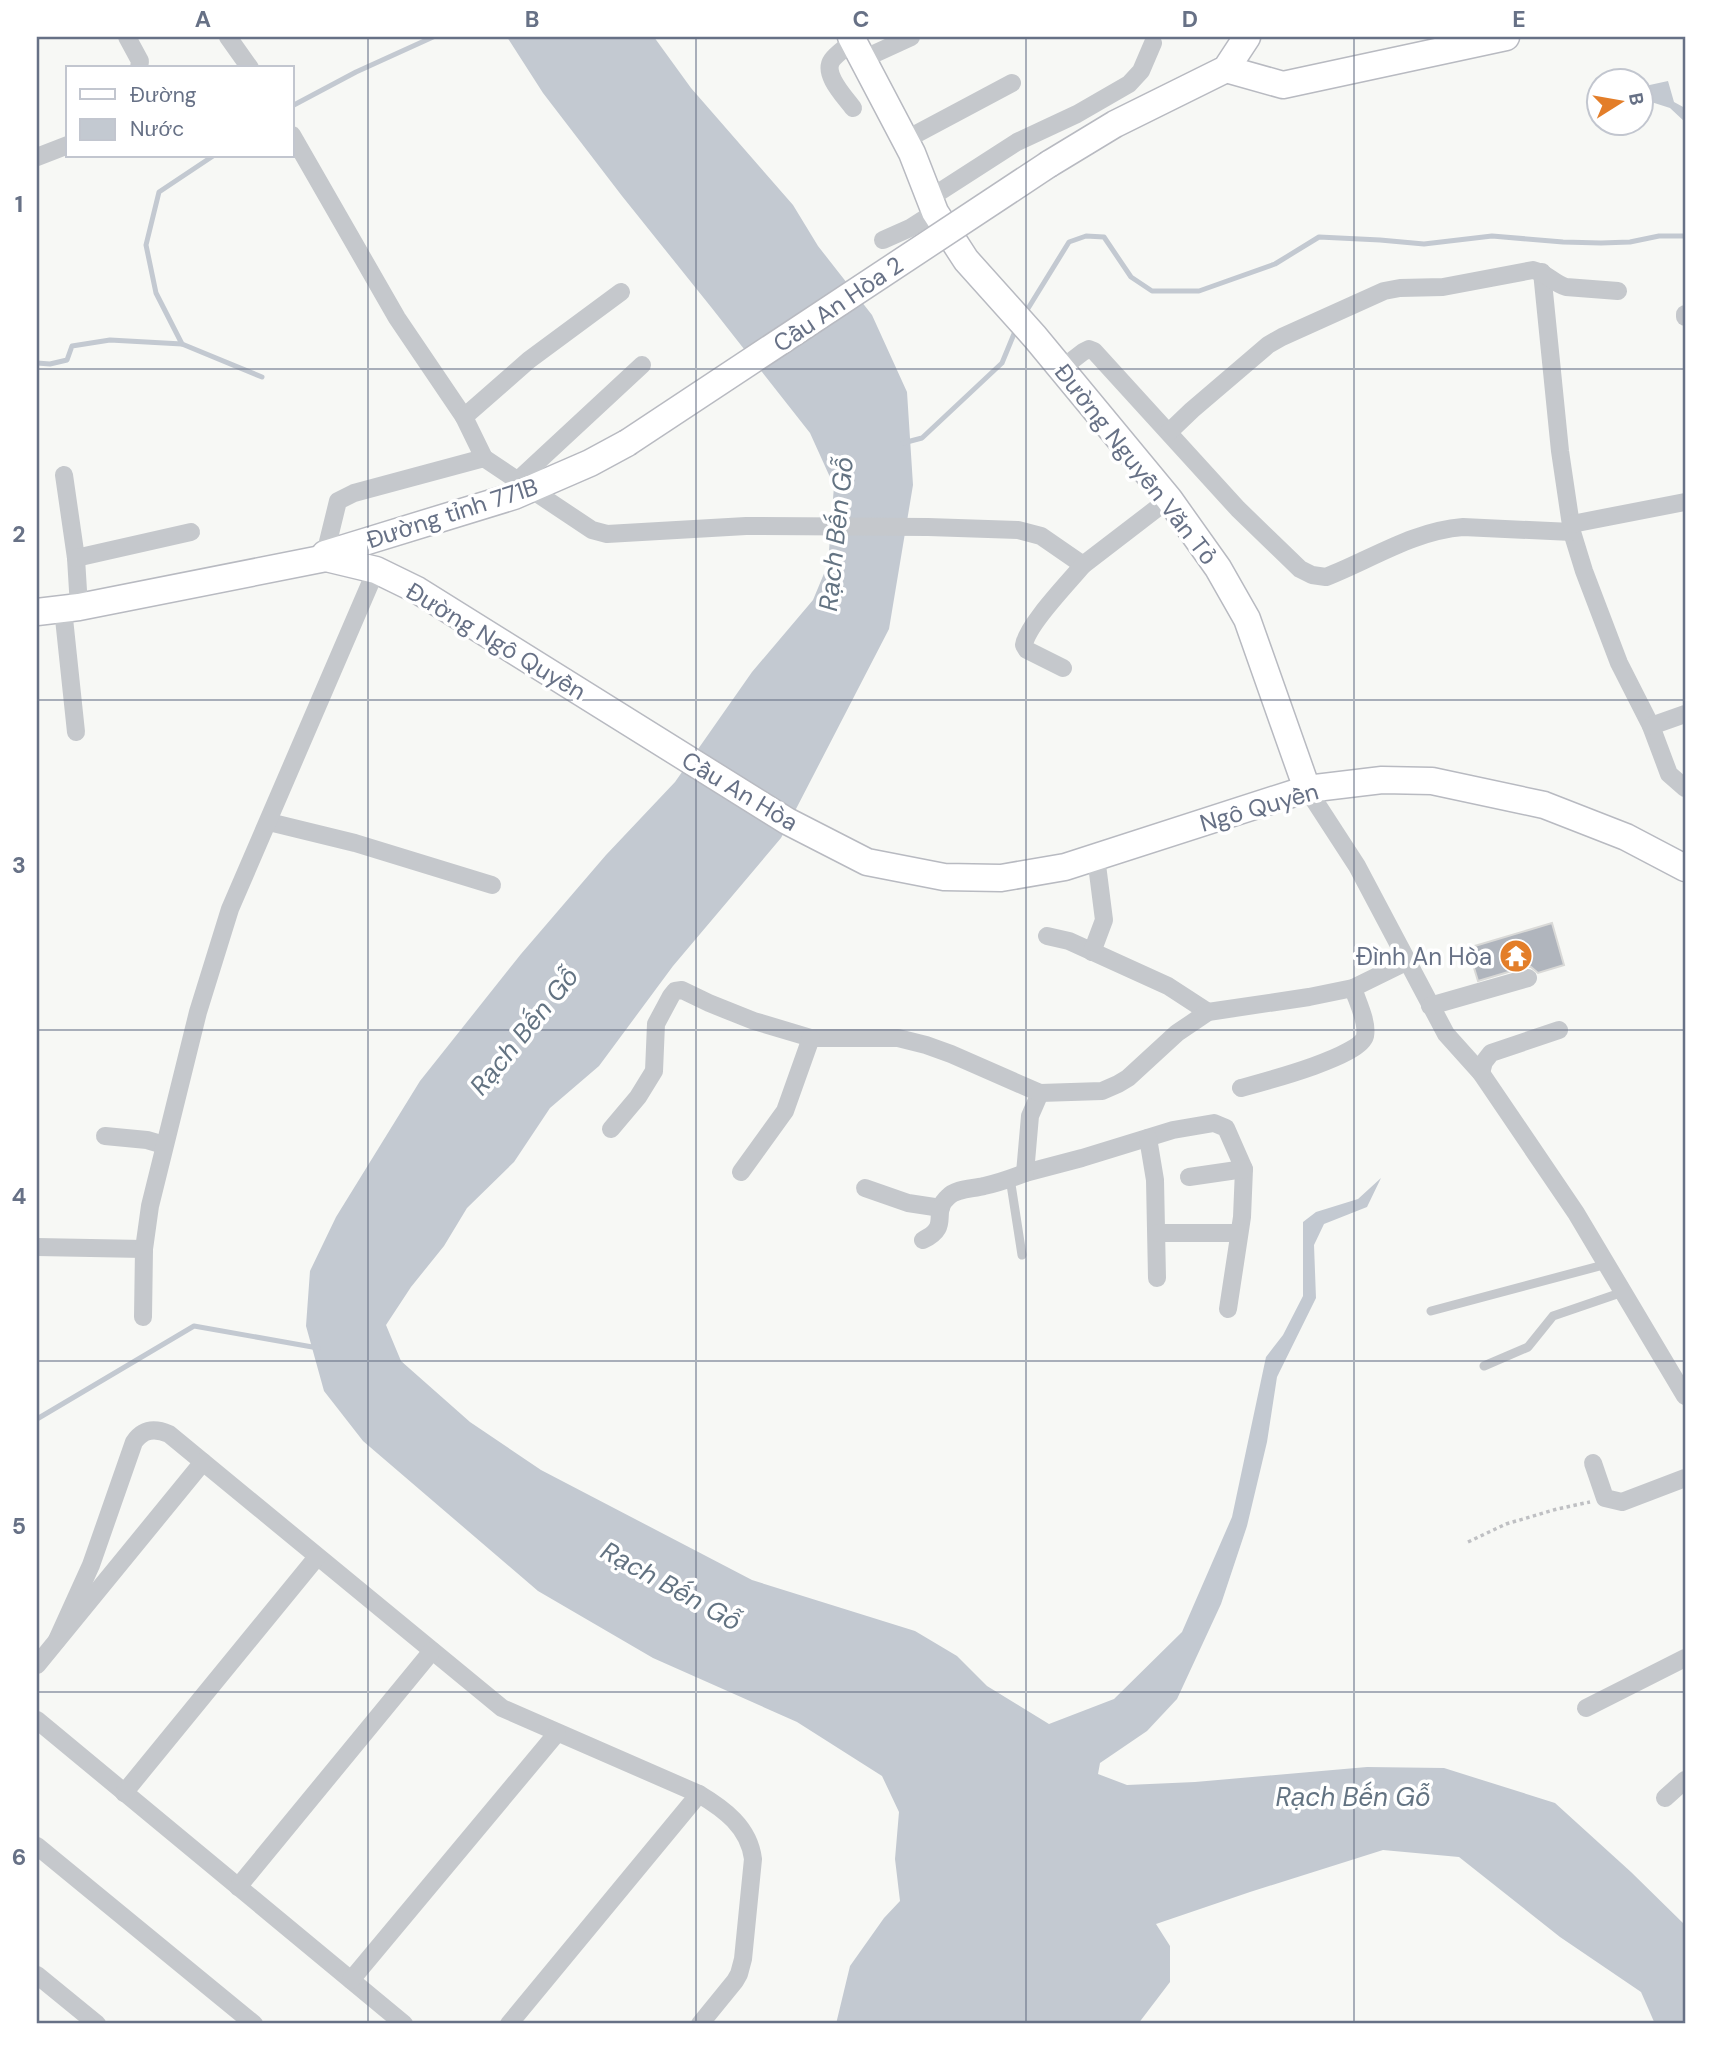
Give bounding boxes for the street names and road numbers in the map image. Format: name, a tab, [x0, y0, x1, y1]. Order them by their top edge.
street label: Cầu An Hòa 2	[767, 249, 909, 359]
street label: Đường Nguyễn Văn Tỏ	[1048, 357, 1224, 571]
street label: Đường tỉnh 771B	[362, 471, 542, 555]
street label: Đường Ngô Quyền	[400, 575, 592, 707]
street label: Cầu An Hòa	[676, 744, 804, 838]
street label: Ngô Quyền	[1196, 775, 1322, 839]

